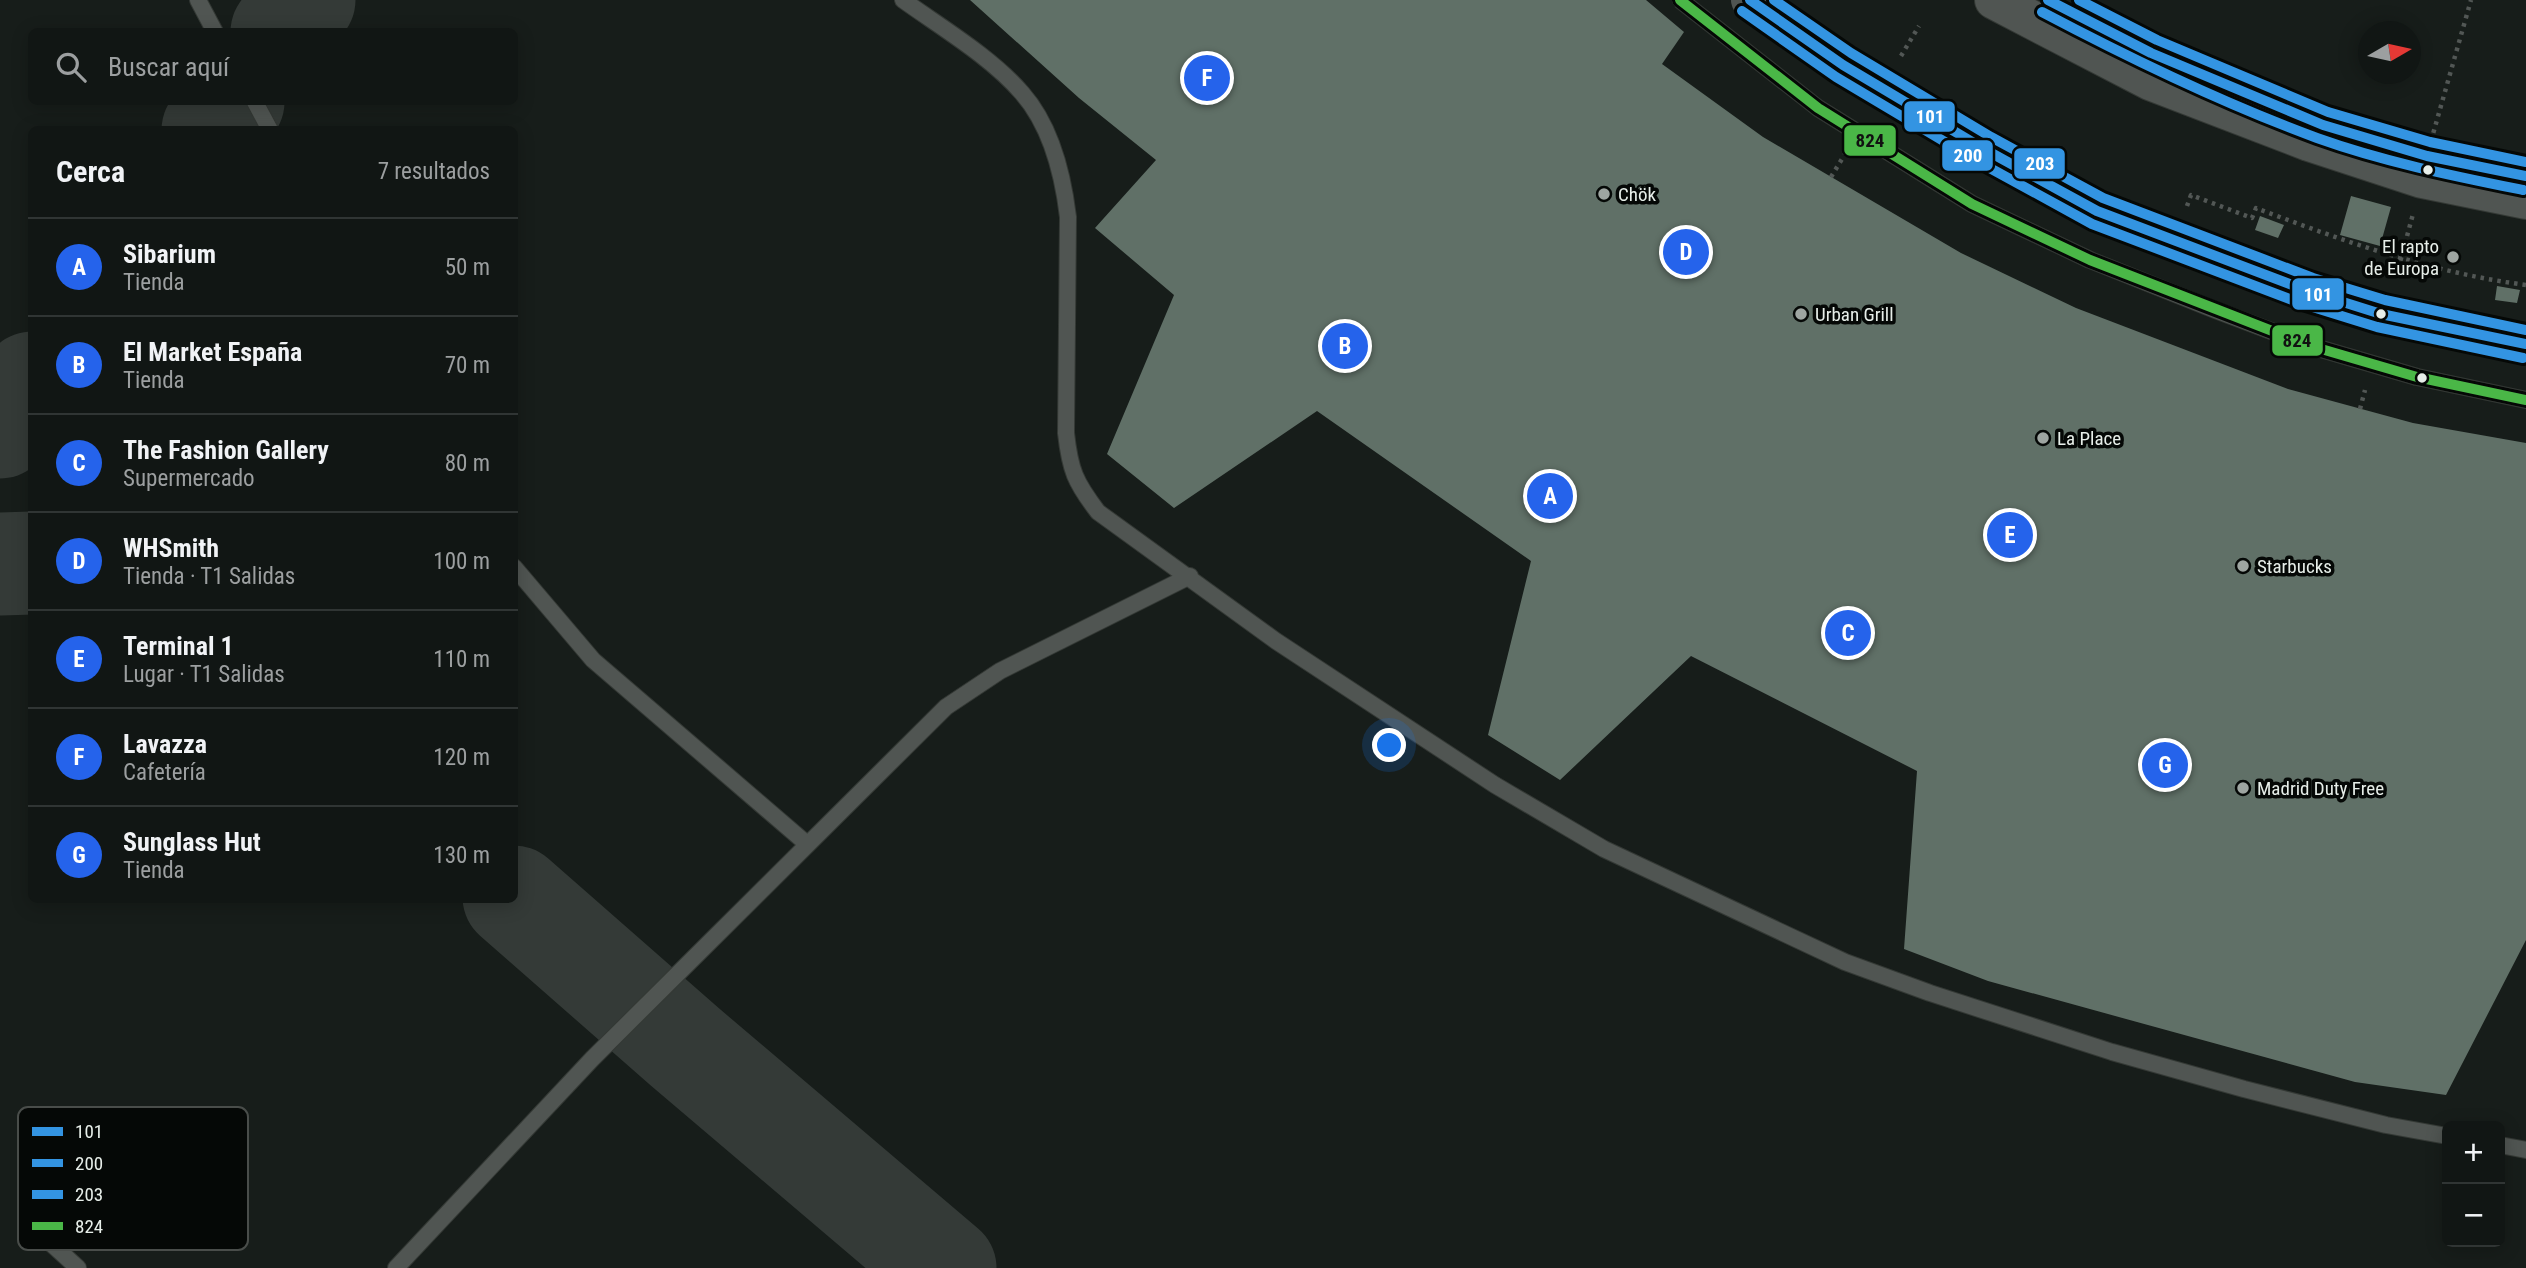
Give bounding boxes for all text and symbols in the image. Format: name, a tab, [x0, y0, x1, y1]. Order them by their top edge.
north arrow	[2358, 21, 2421, 84]
search box	[28, 28, 518, 105]
icon: search	[52, 48, 90, 86]
text: Buscar aquí	[108, 52, 229, 82]
pin: F	[1184, 52, 1230, 104]
line badge: 101	[1903, 100, 1956, 133]
text: 101	[1916, 105, 1944, 128]
line badge: 824	[1843, 124, 1897, 157]
text: 824	[1856, 129, 1884, 152]
line badge: 200	[1941, 139, 1994, 172]
text: 200	[1954, 144, 1982, 167]
line badge: 203	[2013, 147, 2066, 180]
text: 203	[2026, 152, 2054, 175]
text: Cerca	[56, 154, 125, 189]
text: 7 resultados	[378, 158, 490, 185]
unlabelled marker	[2421, 163, 2435, 177]
place label: Chök	[1618, 183, 1656, 206]
marker: Chök	[1596, 186, 1612, 202]
pin: D	[1663, 226, 1709, 278]
place label: El rapto de Europa	[2364, 235, 2439, 280]
text: Sibarium	[123, 239, 216, 269]
marker: El rapto de Europa	[2445, 249, 2461, 265]
text: A	[72, 254, 86, 281]
text: 50 m	[445, 254, 490, 281]
text: Tienda	[123, 269, 185, 296]
line badge: 101	[2291, 277, 2345, 311]
text: 101	[2304, 283, 2332, 306]
place label: Urban Grill	[1815, 303, 1894, 326]
marker: Urban Grill	[1793, 306, 1809, 322]
unlabelled marker	[2374, 307, 2388, 321]
pin: B	[1322, 320, 1368, 372]
line badge: 824	[2271, 324, 2324, 357]
text: 824	[2283, 329, 2311, 352]
text: El Market España	[123, 337, 302, 367]
text: B	[73, 352, 85, 379]
text: 70 m	[445, 352, 490, 379]
text: Tienda	[123, 367, 185, 394]
unlabelled marker	[2415, 371, 2429, 385]
place label: La Place	[2057, 427, 2121, 450]
marker: La Place	[2035, 430, 2051, 446]
text: The Fashion Gallery	[123, 435, 329, 465]
text: C	[72, 450, 86, 477]
text: 80 m	[445, 450, 490, 477]
text: Supermercado	[123, 465, 255, 492]
pin: A	[1527, 470, 1573, 522]
pin: E	[1987, 509, 2033, 561]
text: WHSmith	[123, 533, 219, 563]
text: D	[73, 548, 86, 575]
text: 100 m	[433, 548, 490, 575]
place label: Starbucks	[2257, 555, 2332, 578]
marker: Starbucks	[2235, 558, 2251, 574]
text: Tienda · T1 Salidas	[123, 563, 295, 590]
pin: C	[1825, 607, 1871, 659]
text: Terminal 1	[123, 631, 234, 661]
text: E	[73, 646, 85, 673]
text: 110 m	[433, 646, 490, 673]
text: Lugar · T1 Salidas	[123, 661, 285, 688]
your location	[1372, 728, 1406, 762]
text: Lavazza	[123, 729, 207, 759]
pin: G	[2142, 739, 2188, 791]
text: F	[74, 744, 84, 771]
text: 120 m	[433, 744, 490, 771]
text: Cafetería	[123, 759, 206, 786]
place label: Madrid Duty Free	[2257, 777, 2384, 800]
marker: Madrid Duty Free	[2235, 780, 2251, 796]
text: Sunglass Hut	[123, 827, 261, 857]
text: G	[72, 842, 86, 869]
text: 130 m	[433, 842, 490, 869]
text: Tienda	[123, 857, 185, 884]
legend	[18, 1107, 248, 1250]
text: 101	[75, 1120, 103, 1143]
map controls	[2442, 1121, 2505, 1247]
button: +	[2442, 1121, 2505, 1184]
text: 200	[75, 1152, 103, 1175]
text: 203	[75, 1183, 103, 1206]
button: −	[2442, 1184, 2505, 1247]
text: 824	[75, 1215, 103, 1238]

